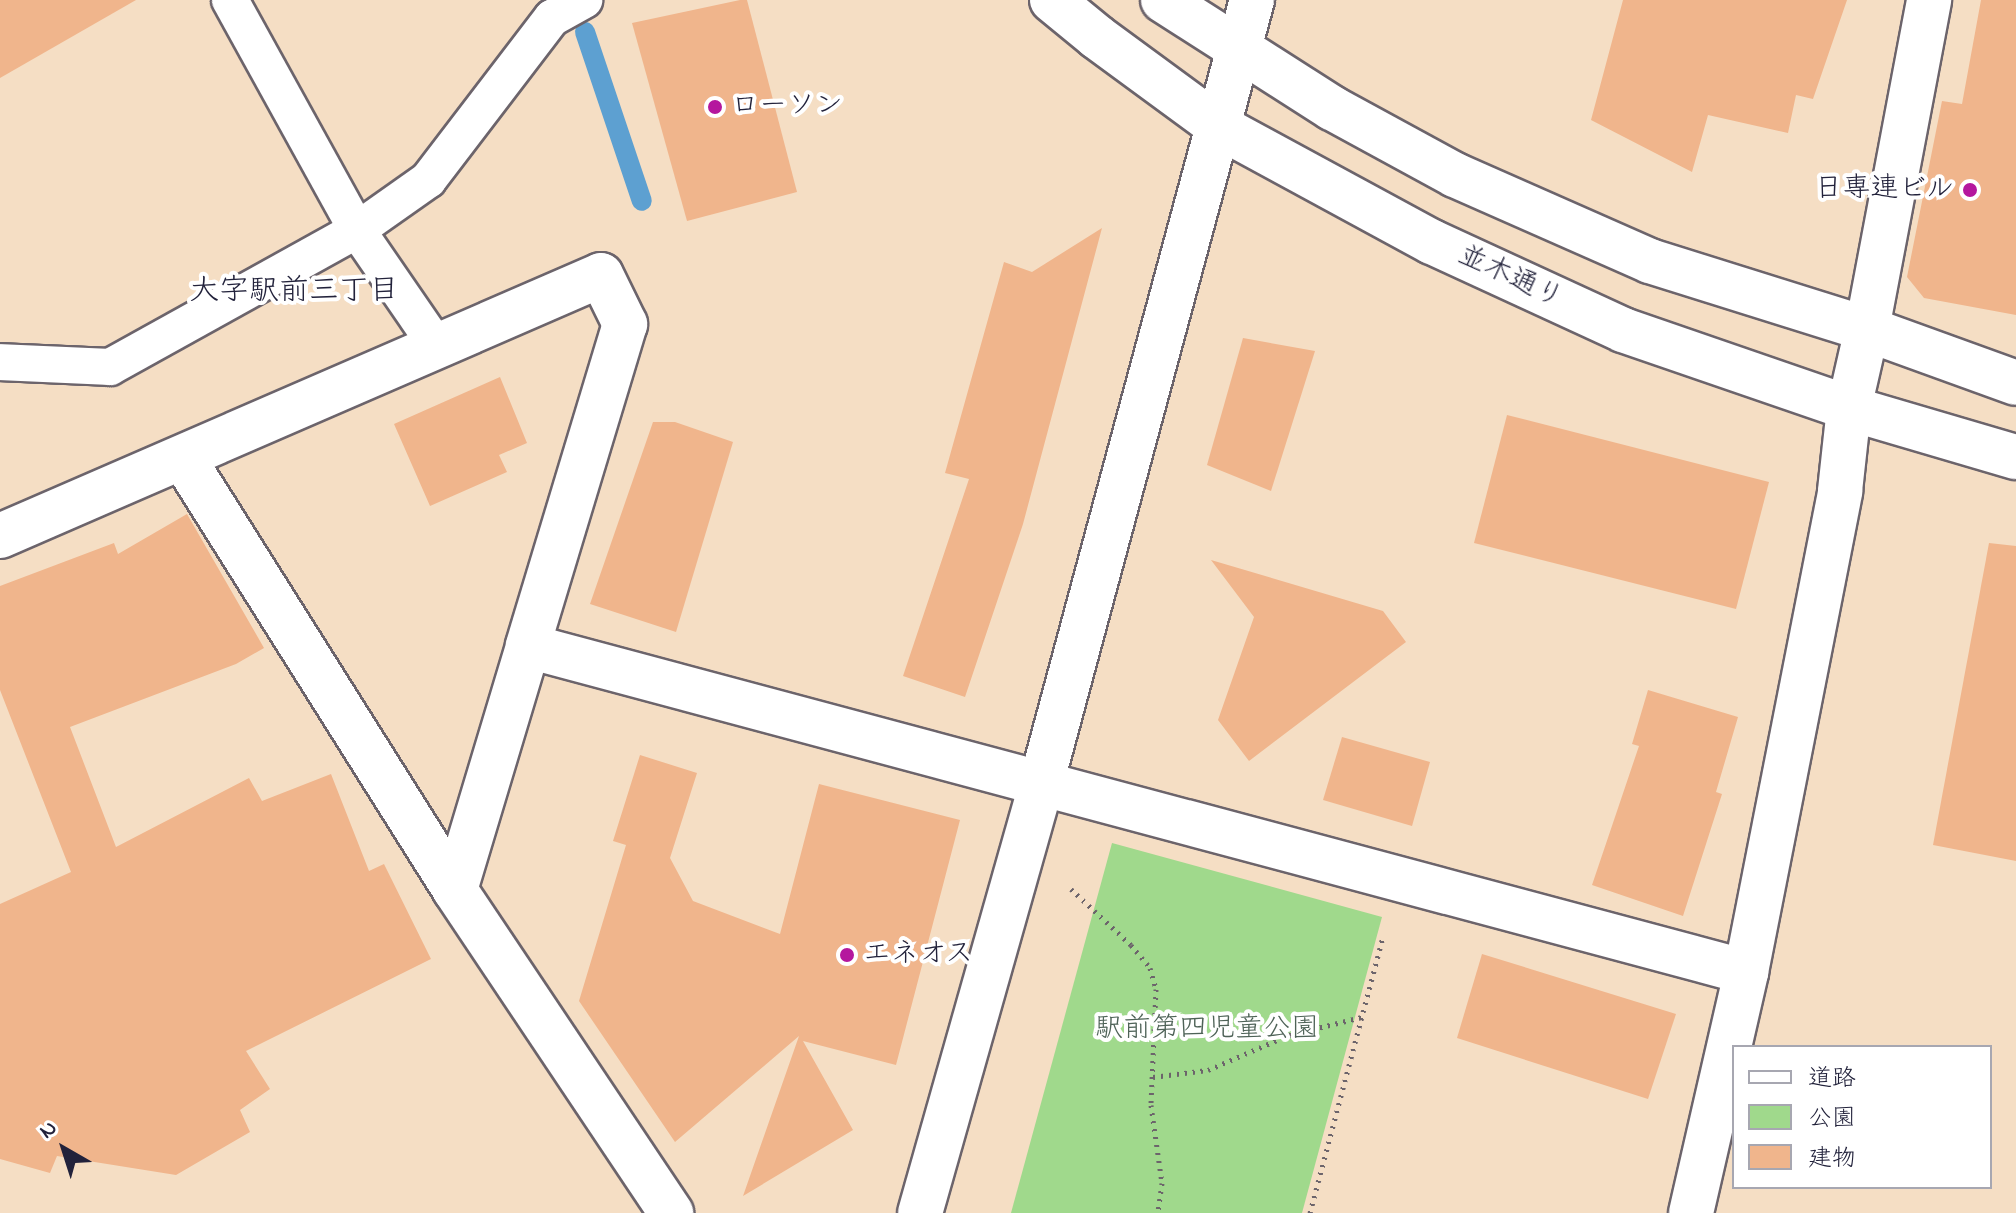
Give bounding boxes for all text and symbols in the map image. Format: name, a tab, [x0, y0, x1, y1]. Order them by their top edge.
place label: ローソン	[731, 90, 843, 124]
marker: ローソン	[706, 98, 724, 116]
place label: 日専連ビル	[1814, 173, 1954, 207]
marker: 日専連ビル	[1961, 181, 1979, 199]
street label: 並木通り	[1452, 239, 1568, 317]
district label: 大字駅前三丁目	[189, 274, 399, 310]
place label: エネオス	[863, 938, 975, 972]
marker: エネオス	[838, 946, 856, 964]
park label: 駅前第四児童公園	[1095, 1013, 1319, 1047]
legend	[1732, 1045, 1992, 1189]
text: 道路	[1808, 1062, 1856, 1097]
text: 公園	[1808, 1102, 1856, 1137]
north arrow	[24, 1109, 104, 1189]
text: N	[33, 1113, 65, 1147]
text: 建物	[1808, 1142, 1856, 1177]

